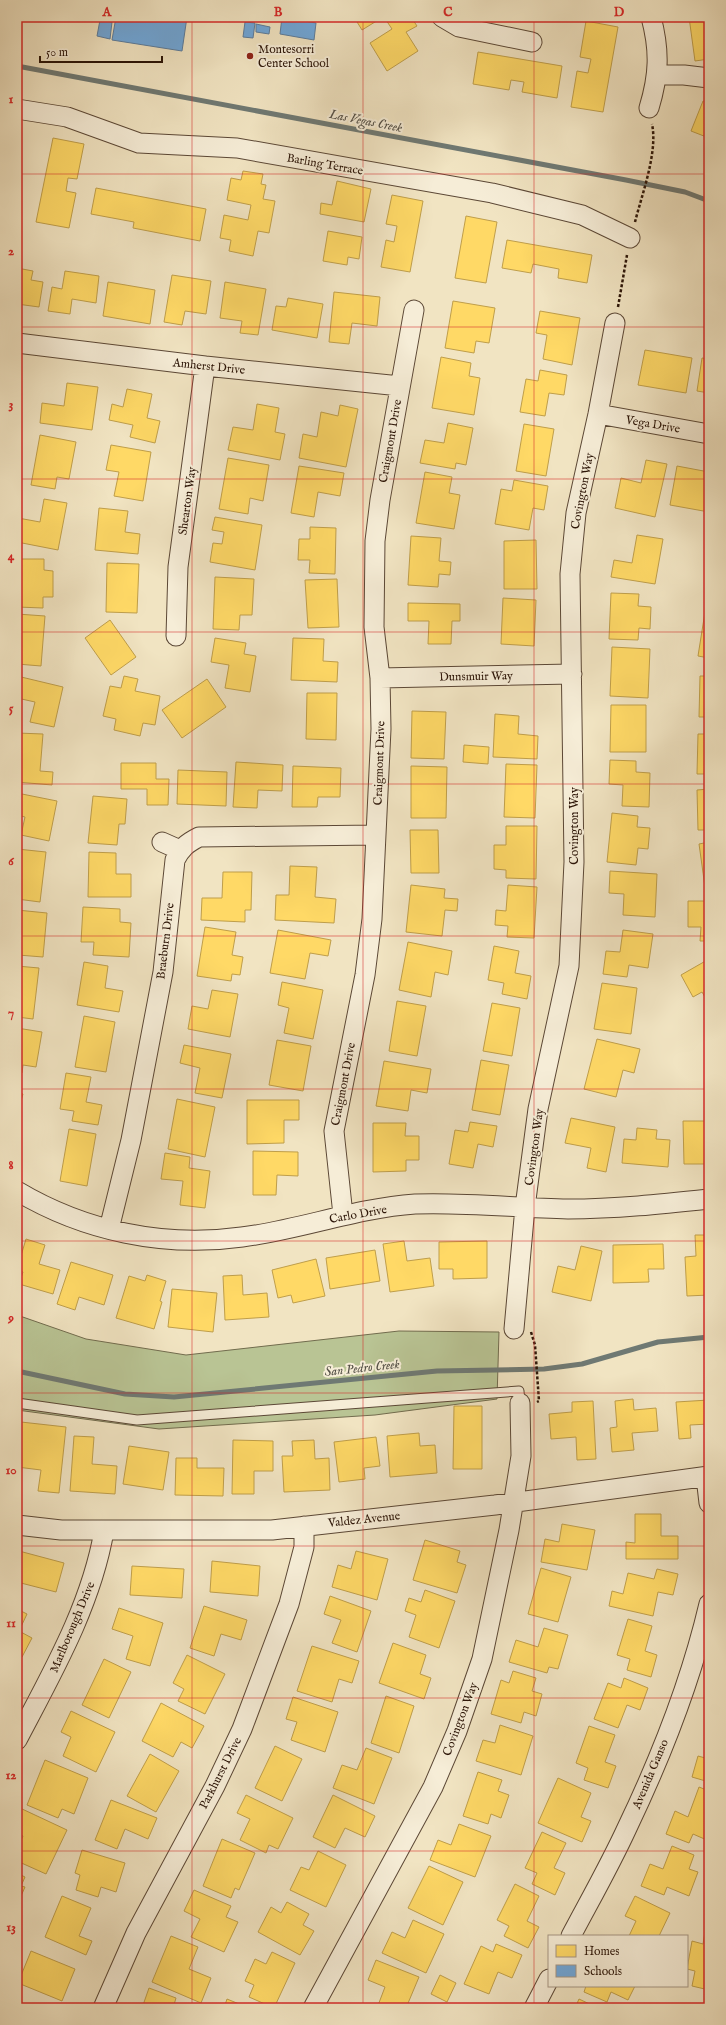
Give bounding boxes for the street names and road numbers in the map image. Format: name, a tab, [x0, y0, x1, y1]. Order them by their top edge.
street label: Barling Terrace	[285, 150, 365, 179]
street label: Amherst Drive	[171, 355, 246, 378]
street label: Craigmont Drive	[376, 398, 405, 484]
street label: Vega Drive	[624, 412, 682, 437]
street label: Covington Way	[568, 451, 597, 531]
street label: Shearton Way	[175, 466, 200, 536]
street label: Dunsmuir Way	[439, 668, 513, 685]
street label: Craigmont Drive	[371, 720, 388, 806]
street label: Covington Way	[567, 787, 582, 865]
street label: Braeburn Drive	[153, 901, 178, 980]
street label: Craigmont Drive	[328, 1041, 359, 1127]
street label: Covington Way	[522, 1108, 547, 1187]
street label: Carlo Drive	[328, 1202, 389, 1227]
street label: Valdez Avenue	[326, 1508, 401, 1531]
street label: Marlborough Drive	[47, 1579, 99, 1675]
street label: Covington Way	[440, 1680, 481, 1758]
street label: Parkhurst Drive	[196, 1734, 245, 1812]
street label: Avenida Ganso	[629, 1737, 672, 1812]

